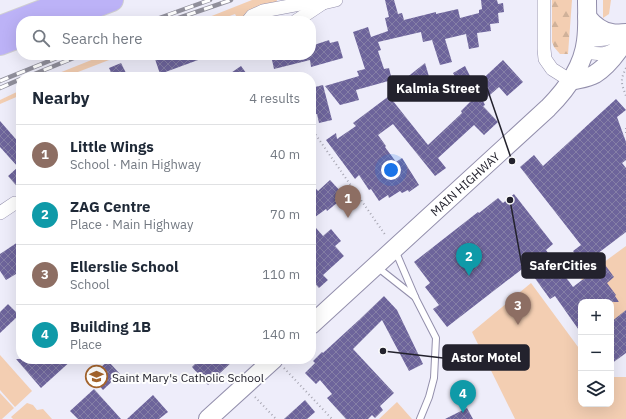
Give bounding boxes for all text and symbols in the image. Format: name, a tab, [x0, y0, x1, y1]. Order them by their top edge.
search box	[16, 16, 316, 60]
icon: search	[30, 27, 52, 49]
text: Search here	[62, 29, 142, 48]
callout: Kalmia Street	[388, 76, 487, 101]
text: Kalmia Street	[396, 80, 480, 97]
text: Nearby	[32, 87, 90, 109]
text: 4 results	[249, 90, 300, 107]
text: Little Wings	[70, 137, 154, 156]
text: 1	[41, 146, 49, 163]
text: 40 m	[270, 146, 300, 163]
street label: MAIN HIGHWAY	[427, 149, 503, 219]
text: School · Main Highway	[70, 156, 201, 173]
your location	[381, 160, 401, 180]
pin: 1	[335, 185, 361, 218]
text: ZAG Centre	[70, 197, 151, 216]
text: 2	[41, 206, 49, 223]
text: 70 m	[270, 206, 300, 223]
text: Place · Main Highway	[70, 216, 193, 233]
pin: 2	[456, 243, 482, 276]
callout: SaferCities	[522, 253, 605, 278]
text: Ellerslie School	[70, 257, 178, 276]
text: SaferCities	[529, 257, 597, 274]
text: 3	[41, 266, 49, 283]
text: 110 m	[262, 266, 300, 283]
text: School	[70, 276, 110, 293]
pin: 3	[505, 292, 531, 325]
map controls	[578, 299, 614, 407]
button: +	[578, 299, 614, 335]
text: Building 1B	[70, 317, 151, 336]
text: 4	[41, 326, 49, 343]
text: 140 m	[262, 326, 300, 343]
button: −	[578, 335, 614, 371]
text: Place	[70, 336, 102, 353]
callout: Astor Motel	[443, 345, 529, 370]
text: Astor Motel	[451, 349, 521, 366]
school or university icon: Saint Mary's Catholic School	[83, 364, 109, 390]
place label: Saint Mary's Catholic School	[112, 370, 264, 385]
button: layers	[578, 371, 614, 407]
pin: 4	[450, 380, 476, 413]

